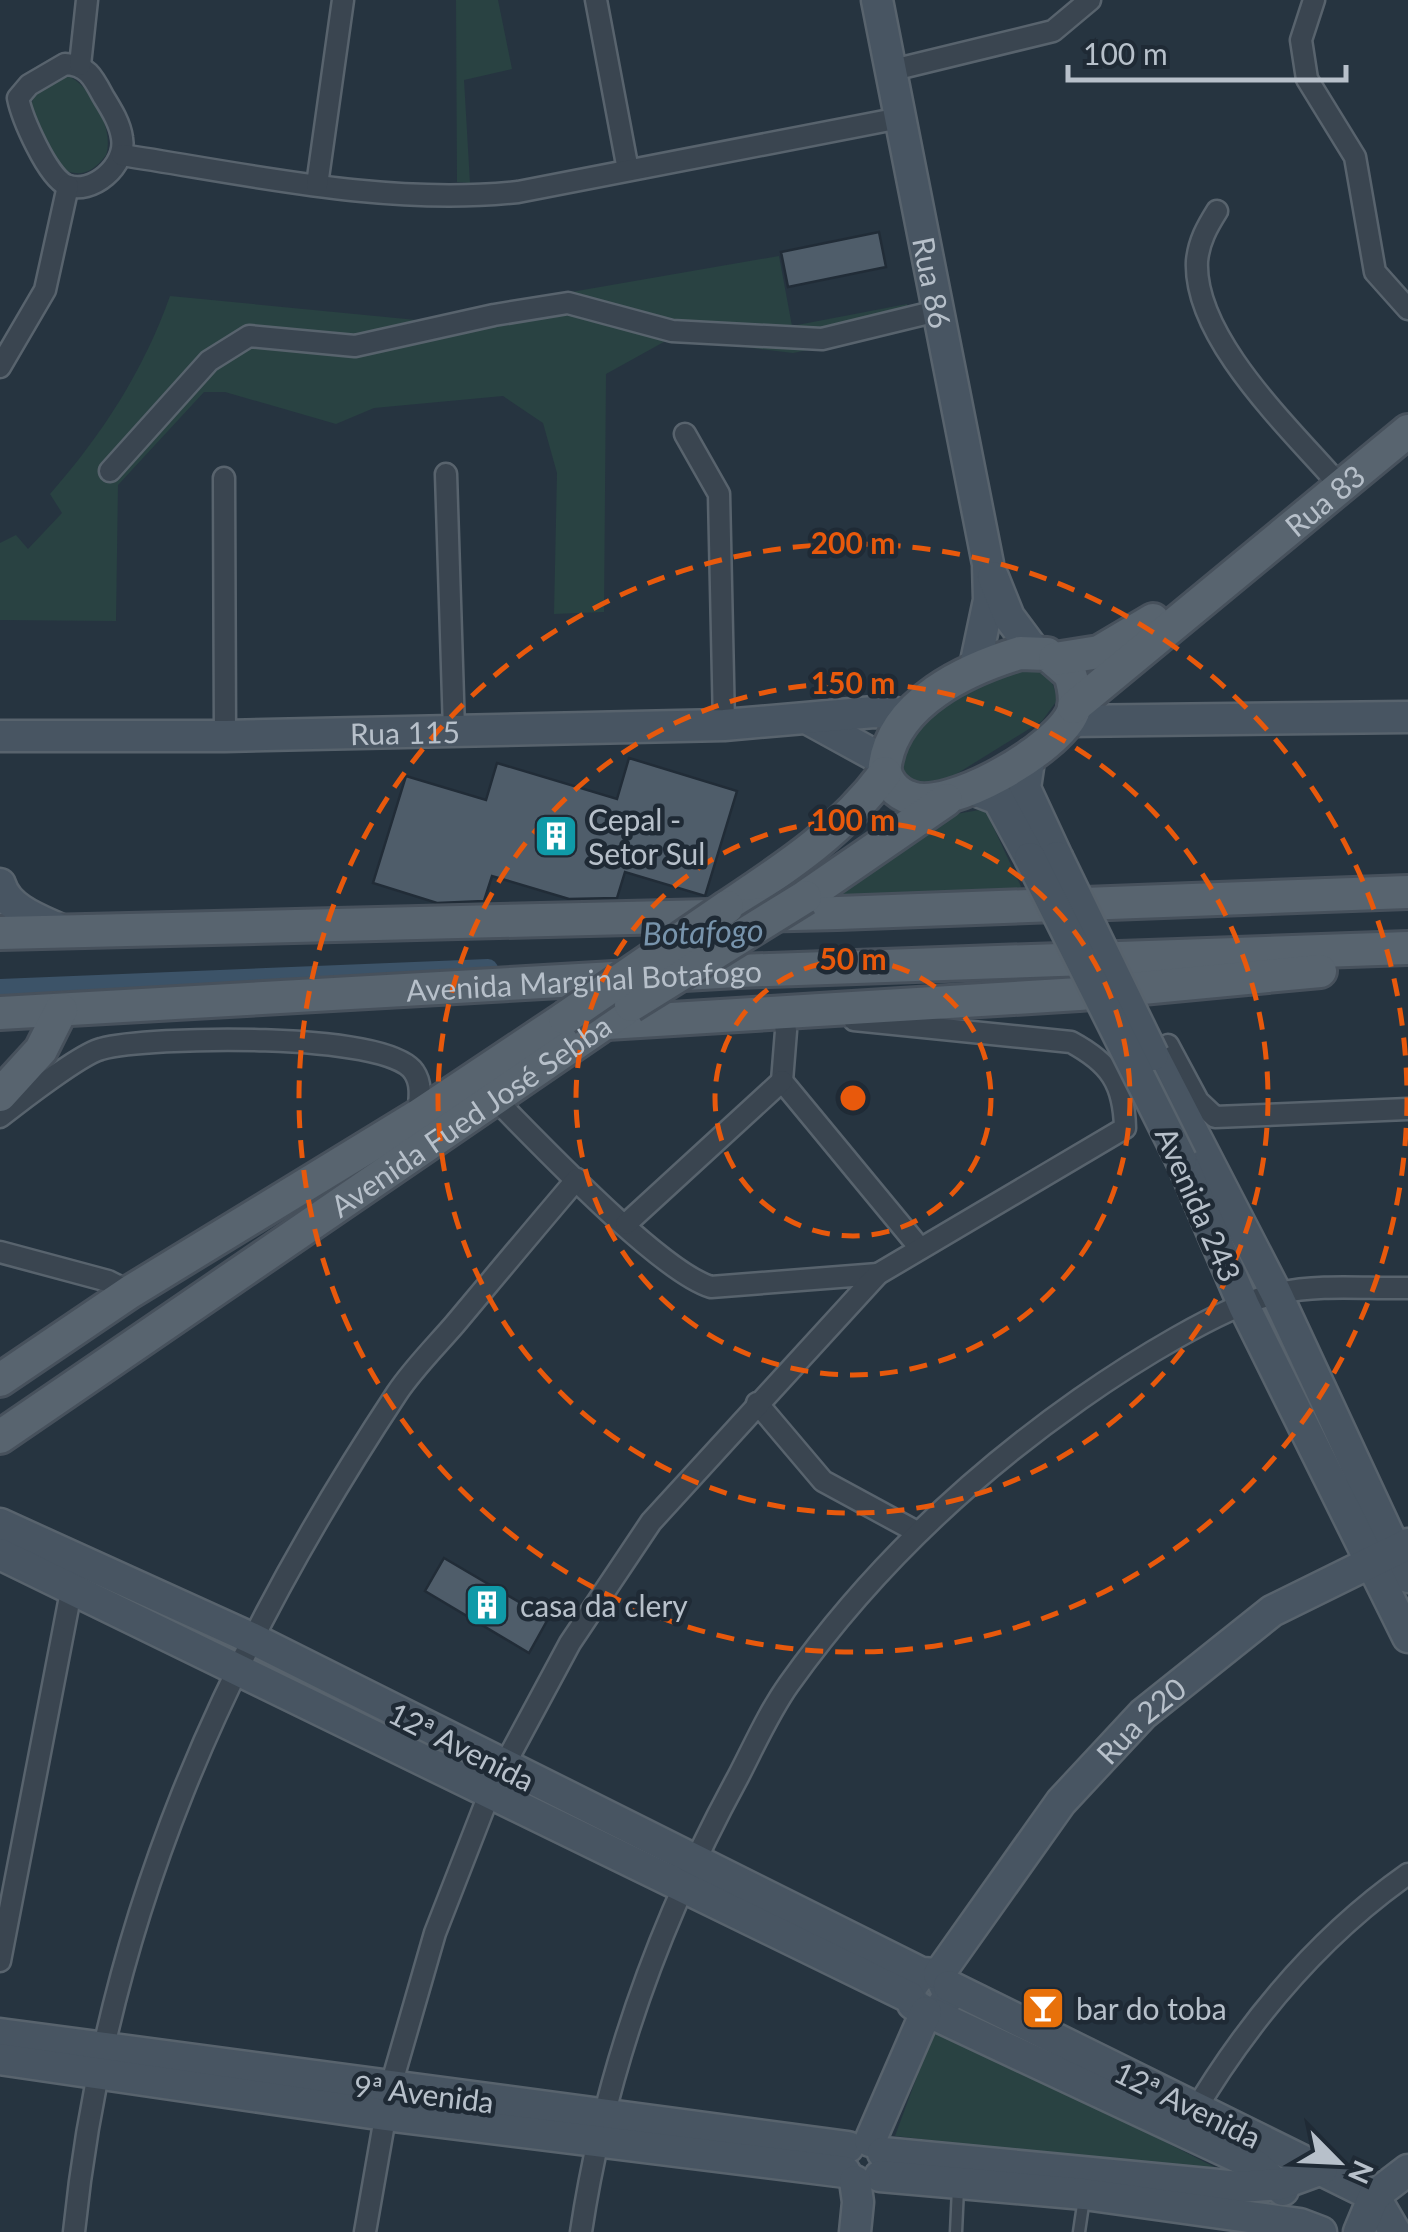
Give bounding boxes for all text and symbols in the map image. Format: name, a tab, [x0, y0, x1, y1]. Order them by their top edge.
scale bar	[1068, 20, 1346, 82]
text: 100 m	[1083, 35, 1168, 71]
street label: Rua 86	[906, 234, 959, 331]
street label: Rua 83	[1277, 457, 1372, 543]
text: 200 m	[811, 524, 895, 560]
text: 150 m	[811, 664, 895, 700]
street label: Rua 115	[350, 713, 460, 751]
place label: Cepal - Setor Sul	[588, 801, 705, 871]
text: 100 m	[811, 801, 895, 837]
building icon: Cepal - Setor Sul	[533, 813, 579, 859]
water label: Botafogo	[642, 909, 764, 953]
text: 50 m	[819, 940, 887, 976]
street label: Avenida Marginal Botafogo	[405, 952, 763, 1008]
street label: Avenida Fued José Sebba	[323, 1007, 617, 1224]
centre of rings	[835, 1080, 871, 1116]
street label: Avenida 243	[1149, 1121, 1249, 1287]
building icon: casa da clery	[464, 1582, 510, 1628]
place label: casa da clery	[520, 1587, 688, 1623]
street label: Rua 220	[1088, 1670, 1192, 1771]
street label: 12ª Avenida	[383, 1694, 541, 1798]
bar icon: bar do toba	[1020, 1985, 1066, 2031]
place label: bar do toba	[1076, 1990, 1227, 2026]
street label: 12ª Avenida	[1109, 2053, 1267, 2155]
street label: 9ª Avenida	[352, 2067, 496, 2119]
north arrow	[1288, 2112, 1388, 2212]
text: N	[1342, 2156, 1382, 2189]

